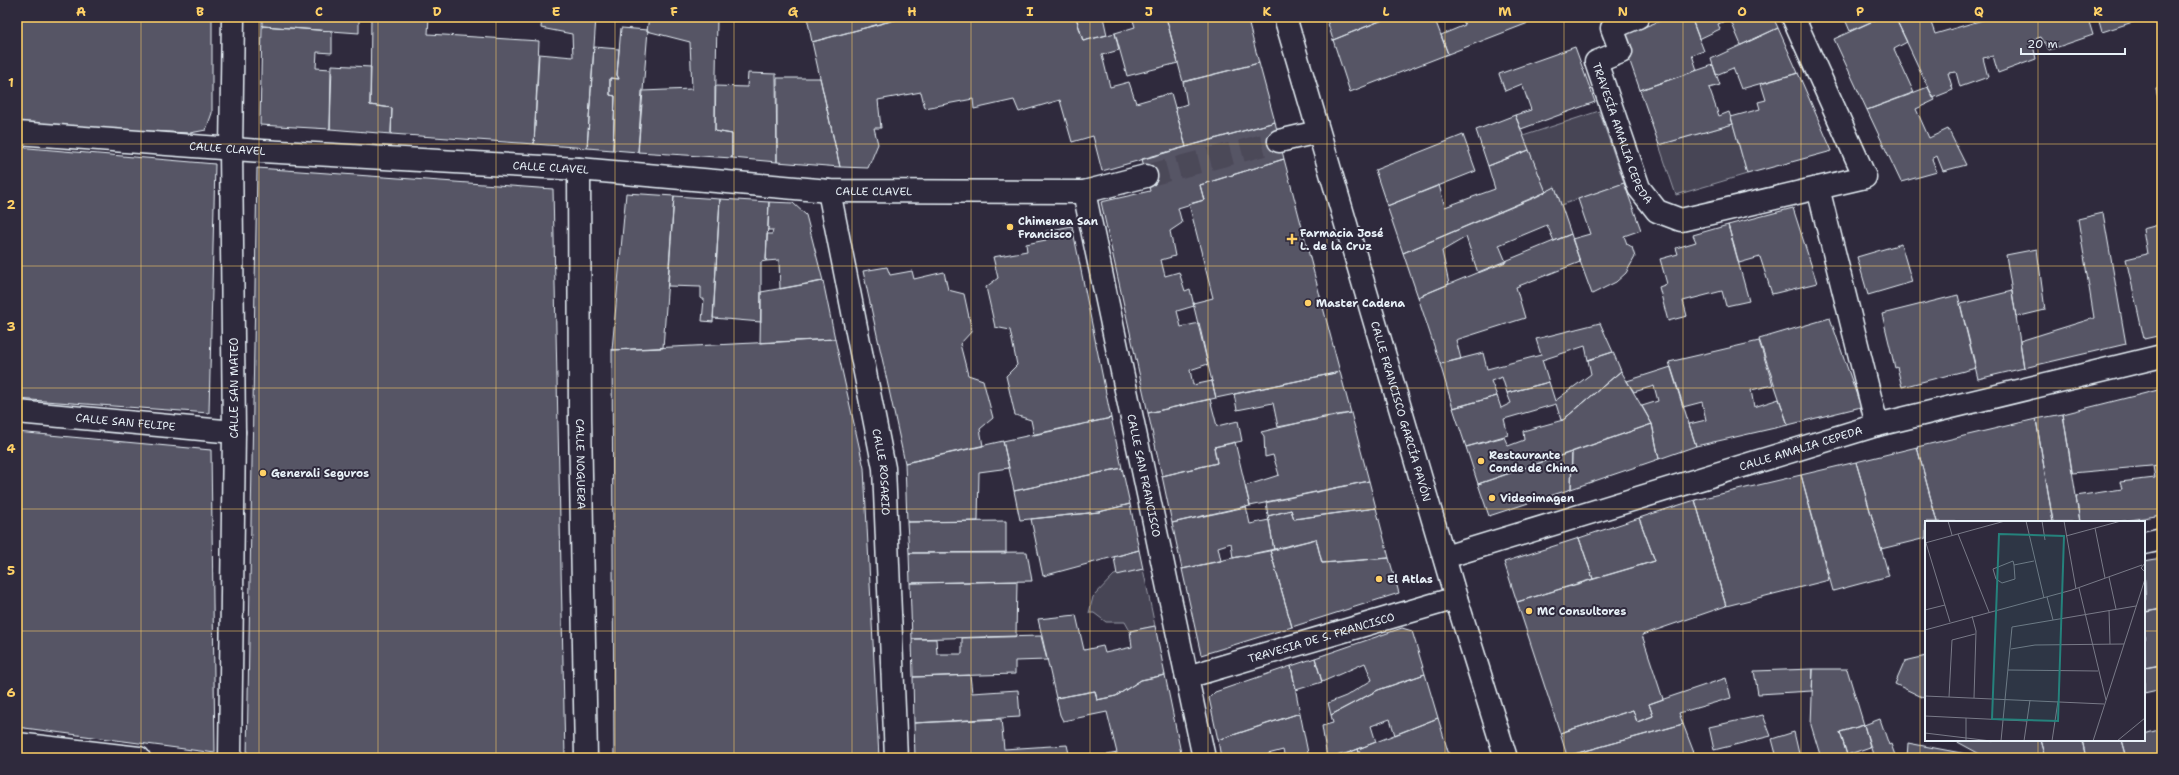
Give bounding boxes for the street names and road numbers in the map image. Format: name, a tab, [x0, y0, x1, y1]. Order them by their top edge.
street label: TRAVESÍA AMALIA CEPEDA	[1589, 60, 1656, 207]
street label: CALLE CLAVEL	[189, 138, 266, 159]
street label: CALLE CLAVEL	[512, 158, 590, 177]
street label: CALLE CLAVEL	[836, 184, 912, 199]
street label: CALLE FRANCISCO GARCÍA PAVÓN	[1367, 319, 1435, 503]
street label: CALLE SAN MATEO	[227, 337, 242, 438]
street label: CALLE SAN FELIPE	[75, 410, 176, 434]
street label: CALLE SAN FRANCISCO	[1124, 413, 1164, 539]
street label: CALLE NOGUERA	[573, 418, 589, 509]
street label: CALLE AMALIA CEPEDA	[1737, 422, 1864, 474]
street label: CALLE ROSARIO	[869, 427, 893, 516]
street label: TRAVESIA DE S. FRANCISCO	[1246, 609, 1397, 666]

